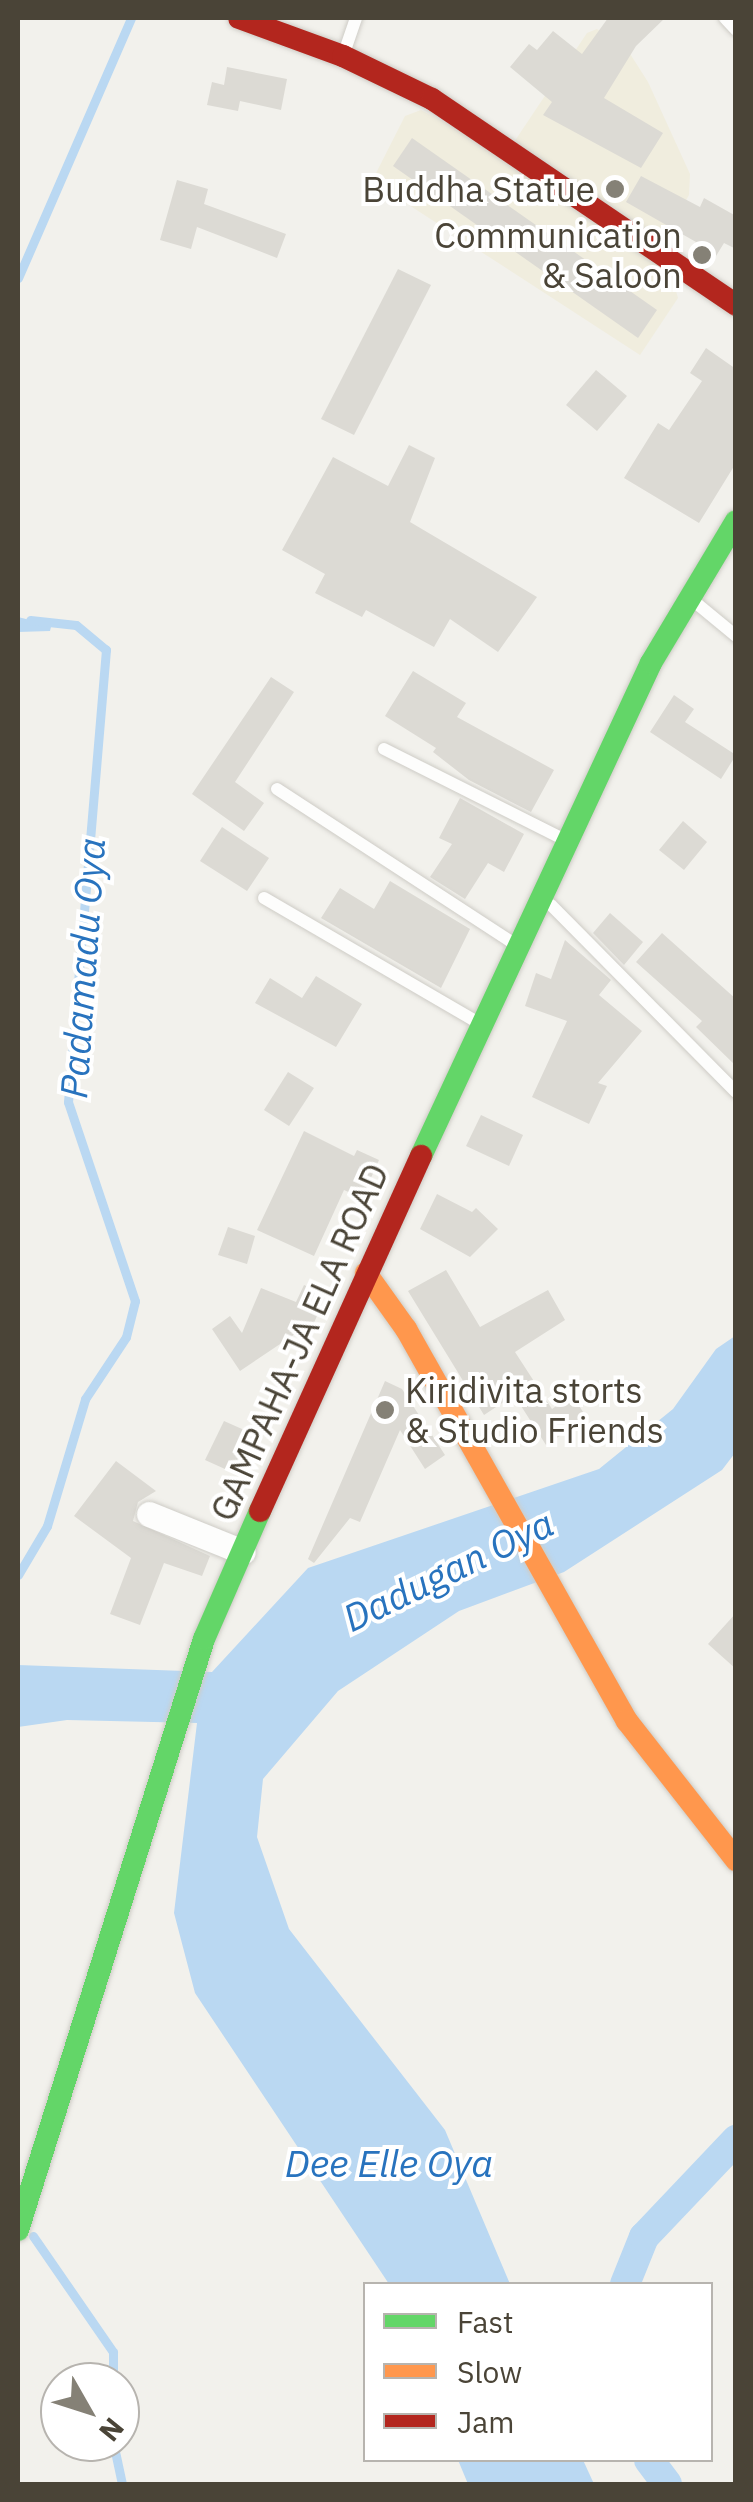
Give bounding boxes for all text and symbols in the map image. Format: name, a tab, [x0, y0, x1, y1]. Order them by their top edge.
place label: Buddha Statue	[362, 168, 595, 210]
marker: Buddha Statue	[604, 178, 626, 200]
place label: Communication & Saloon	[434, 214, 682, 296]
marker: Communication & Saloon	[691, 244, 713, 266]
water label: Padamadu Oya	[50, 836, 114, 1100]
street label: GAMPAHA-JA ELA ROAD	[201, 1157, 397, 1527]
place label: Kiridivita storts & Studio Friends	[405, 1369, 664, 1451]
marker: Kiridivita storts & Studio Friends	[374, 1399, 396, 1421]
water label: Dadugan Oya	[335, 1499, 561, 1641]
water label: Dee Elle Oya	[285, 2140, 493, 2186]
legend	[363, 2282, 713, 2462]
text: Fast	[457, 2302, 514, 2341]
text: Slow	[457, 2352, 522, 2391]
north arrow	[40, 2362, 140, 2462]
text: Jam	[457, 2402, 515, 2441]
text: N	[91, 2410, 133, 2449]

